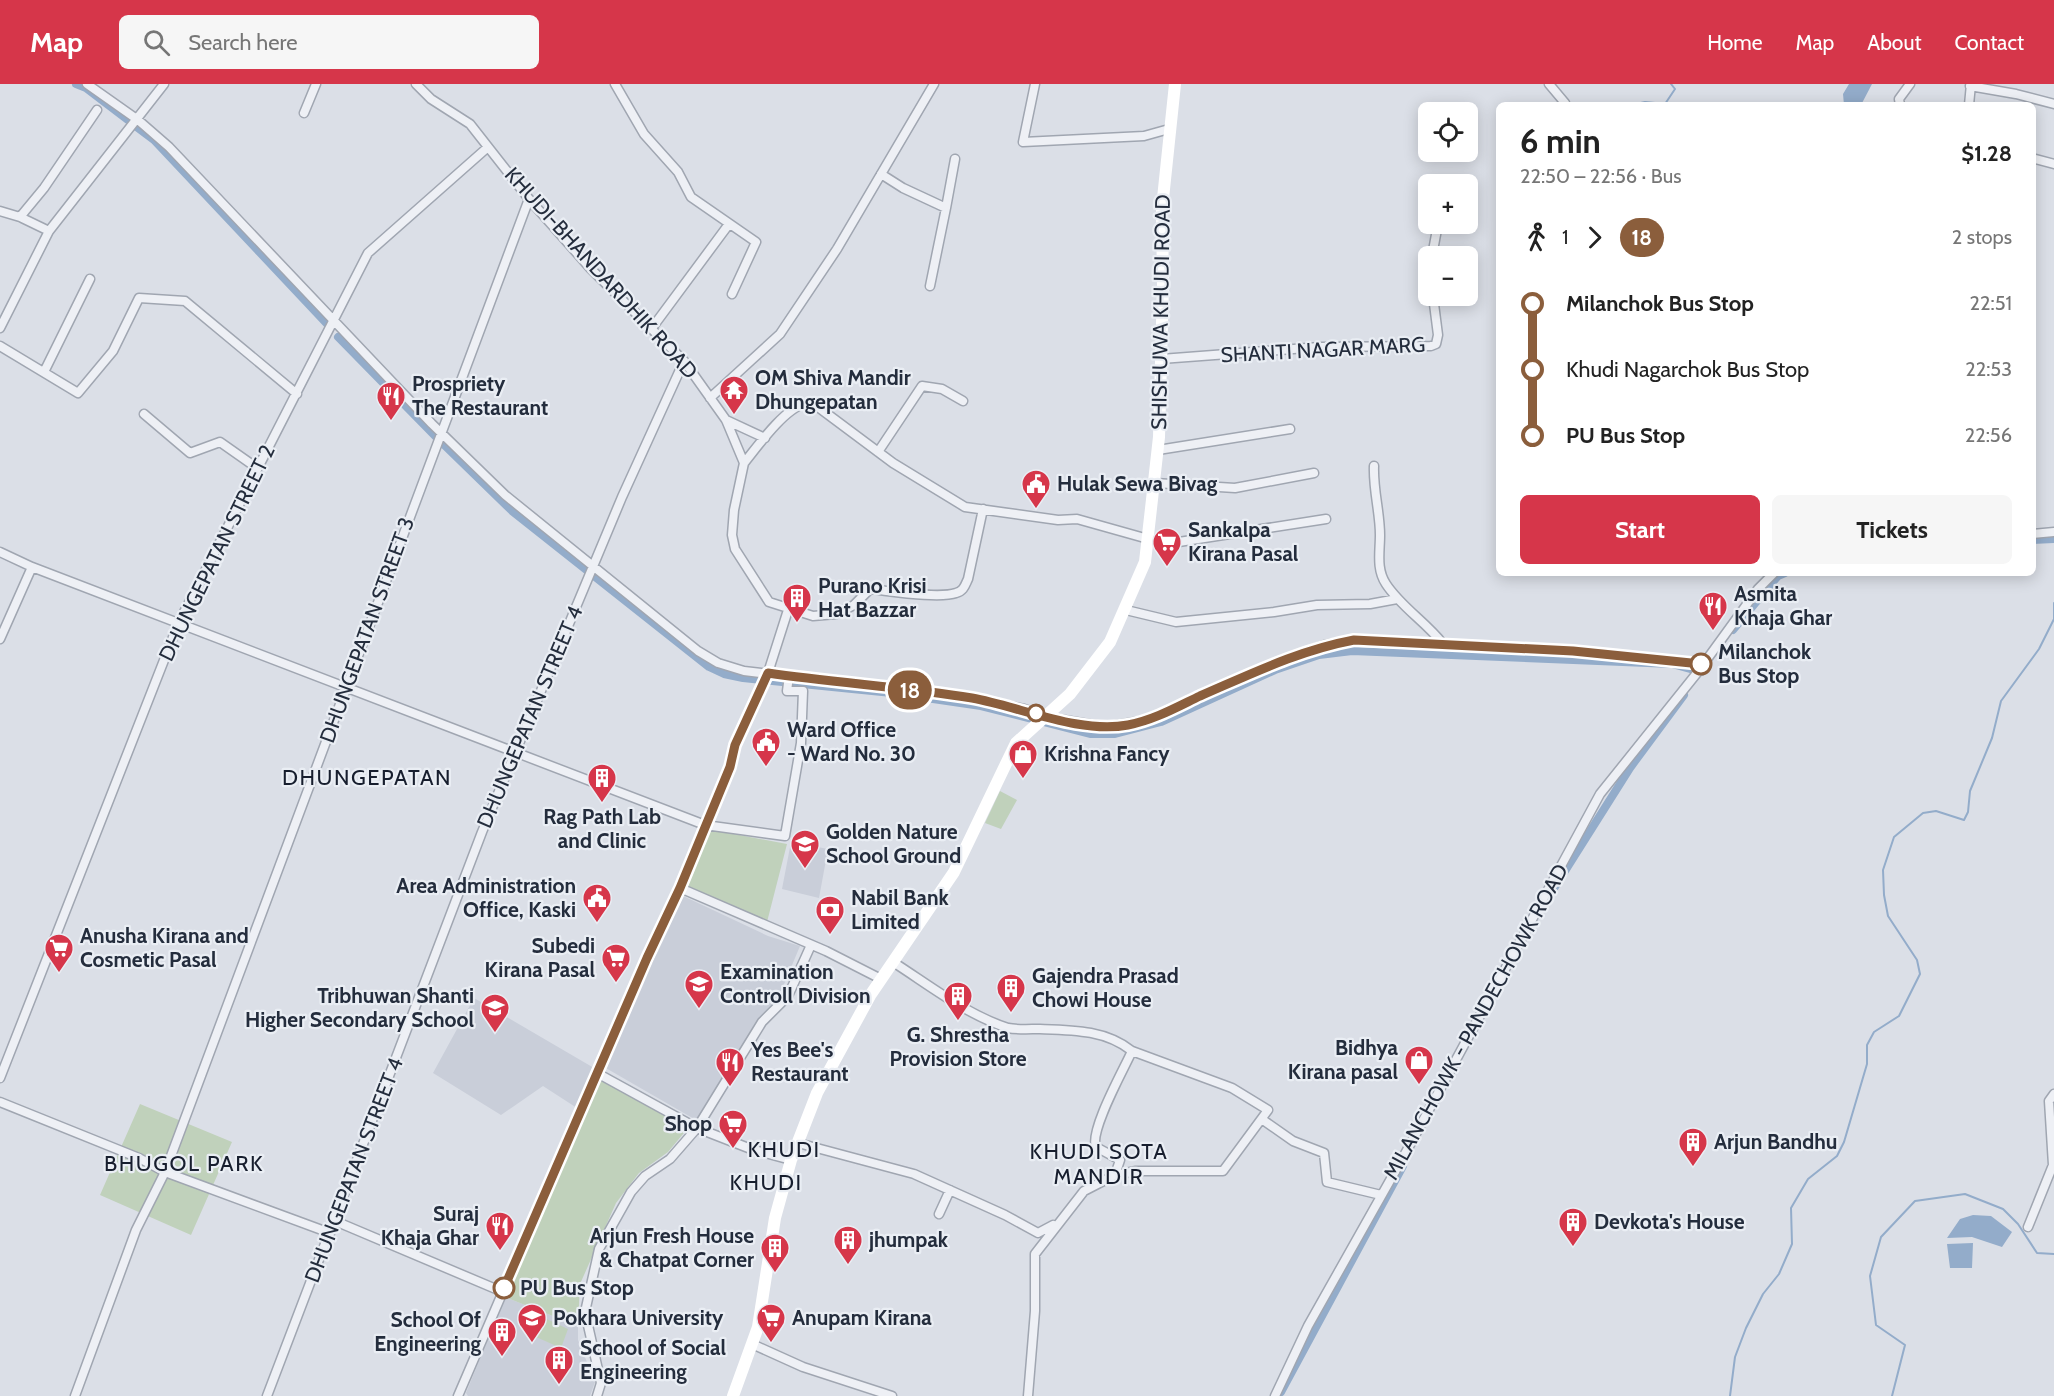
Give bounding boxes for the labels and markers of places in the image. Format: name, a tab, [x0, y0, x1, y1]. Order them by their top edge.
place label: OM Shiva Mandir Dhungepatan	[755, 365, 911, 414]
place label: Prospriety The Restaurant	[412, 371, 548, 420]
temple icon: OM Shiva Mandir Dhungepatan	[718, 374, 750, 416]
restaurant icon: Prospriety The Restaurant	[375, 380, 407, 422]
public building icon: Hulak Sewa Bivag	[1020, 468, 1052, 510]
place label: Hulak Sewa Bivag	[1057, 471, 1218, 496]
place label: Sankalpa Kirana Pasal	[1188, 517, 1299, 566]
supermarket icon: Sankalpa Kirana Pasal	[1151, 526, 1183, 568]
place label: Purano Krisi Hat Bazzar	[818, 573, 927, 622]
place label: Asmita Khaja Ghar	[1734, 581, 1832, 630]
building icon: Purano Krisi Hat Bazzar	[781, 582, 813, 624]
restaurant icon: Asmita Khaja Ghar	[1697, 590, 1729, 632]
place label: Milanchok Bus Stop	[1718, 639, 1812, 688]
marker: Milanchok Bus Stop	[1690, 653, 1712, 675]
unlabelled marker	[1027, 704, 1045, 722]
place label: Ward Office - Ward No. 30	[787, 717, 916, 766]
public building icon: Ward Office - Ward No. 30	[750, 726, 782, 768]
shop icon: Krishna Fancy	[1007, 738, 1039, 780]
place label: Krishna Fancy	[1044, 741, 1170, 766]
building icon: Rag Path Lab and Clinic	[586, 762, 618, 804]
place label: Rag Path Lab and Clinic	[543, 804, 661, 853]
place label: Golden Nature School Ground	[826, 819, 961, 868]
school or university icon: Golden Nature School Ground	[789, 828, 821, 870]
place label: Area Administration Office, Kaski	[396, 873, 576, 922]
public building icon: Area Administration Office, Kaski	[581, 882, 613, 924]
place label: Nabil Bank Limited	[851, 885, 950, 934]
bank icon: Nabil Bank Limited	[814, 894, 846, 936]
place label: Anusha Kirana and Cosmetic Pasal	[80, 923, 249, 972]
supermarket icon: Anusha Kirana and Cosmetic Pasal	[43, 932, 75, 974]
place label: Subedi Kirana Pasal	[485, 933, 595, 982]
supermarket icon: Subedi Kirana Pasal	[600, 942, 632, 984]
place label: Examination Controll Division	[720, 959, 871, 1008]
place label: Gajendra Prasad Chowi House	[1032, 963, 1179, 1012]
school or university icon: Examination Controll Division	[683, 968, 715, 1010]
building icon: Gajendra Prasad Chowi House	[995, 972, 1027, 1014]
building icon: G. Shrestha Provision Store	[942, 980, 974, 1022]
place label: Tribhuwan Shanti Higher Secondary School	[245, 983, 474, 1032]
school or university icon: Tribhuwan Shanti Higher Secondary School	[479, 992, 511, 1034]
place label: G. Shrestha Provision Store	[889, 1022, 1027, 1071]
place label: Bidhya Kirana pasal	[1288, 1035, 1399, 1084]
place label: Yes Bee's Restaurant	[750, 1037, 849, 1086]
shop icon: Bidhya Kirana pasal	[1403, 1044, 1435, 1086]
restaurant icon: Yes Bee's Restaurant	[714, 1046, 746, 1088]
supermarket icon: Shop	[717, 1108, 749, 1150]
place label: Shop	[664, 1111, 712, 1136]
building icon: Arjun Bandhu	[1677, 1126, 1709, 1168]
place label: Arjun Bandhu	[1714, 1129, 1837, 1154]
place label: Suraj Khaja Ghar	[381, 1201, 479, 1250]
building icon: Devkota's House	[1557, 1206, 1589, 1248]
place label: Devkota's House	[1594, 1209, 1745, 1234]
restaurant icon: Suraj Khaja Ghar	[484, 1210, 516, 1252]
place label: Arjun Fresh House & Chatpat Corner	[590, 1223, 754, 1272]
building icon: jhumpak	[832, 1224, 864, 1266]
place label: jhumpak	[868, 1227, 949, 1252]
building icon: Arjun Fresh House & Chatpat Corner	[759, 1232, 791, 1274]
place label: PU Bus Stop	[520, 1275, 634, 1300]
marker: PU Bus Stop	[493, 1277, 515, 1299]
school or university icon: Pokhara University	[516, 1302, 548, 1344]
supermarket icon: Anupam Kirana	[755, 1302, 787, 1344]
place label: Pokhara University	[553, 1305, 724, 1330]
place label: Anupam Kirana	[792, 1305, 932, 1330]
place label: School Of Engineering	[374, 1307, 481, 1356]
building icon: School Of Engineering	[486, 1316, 518, 1358]
place label: School of Social Engineering	[580, 1335, 726, 1384]
building icon: School of Social Engineering	[543, 1344, 575, 1386]

